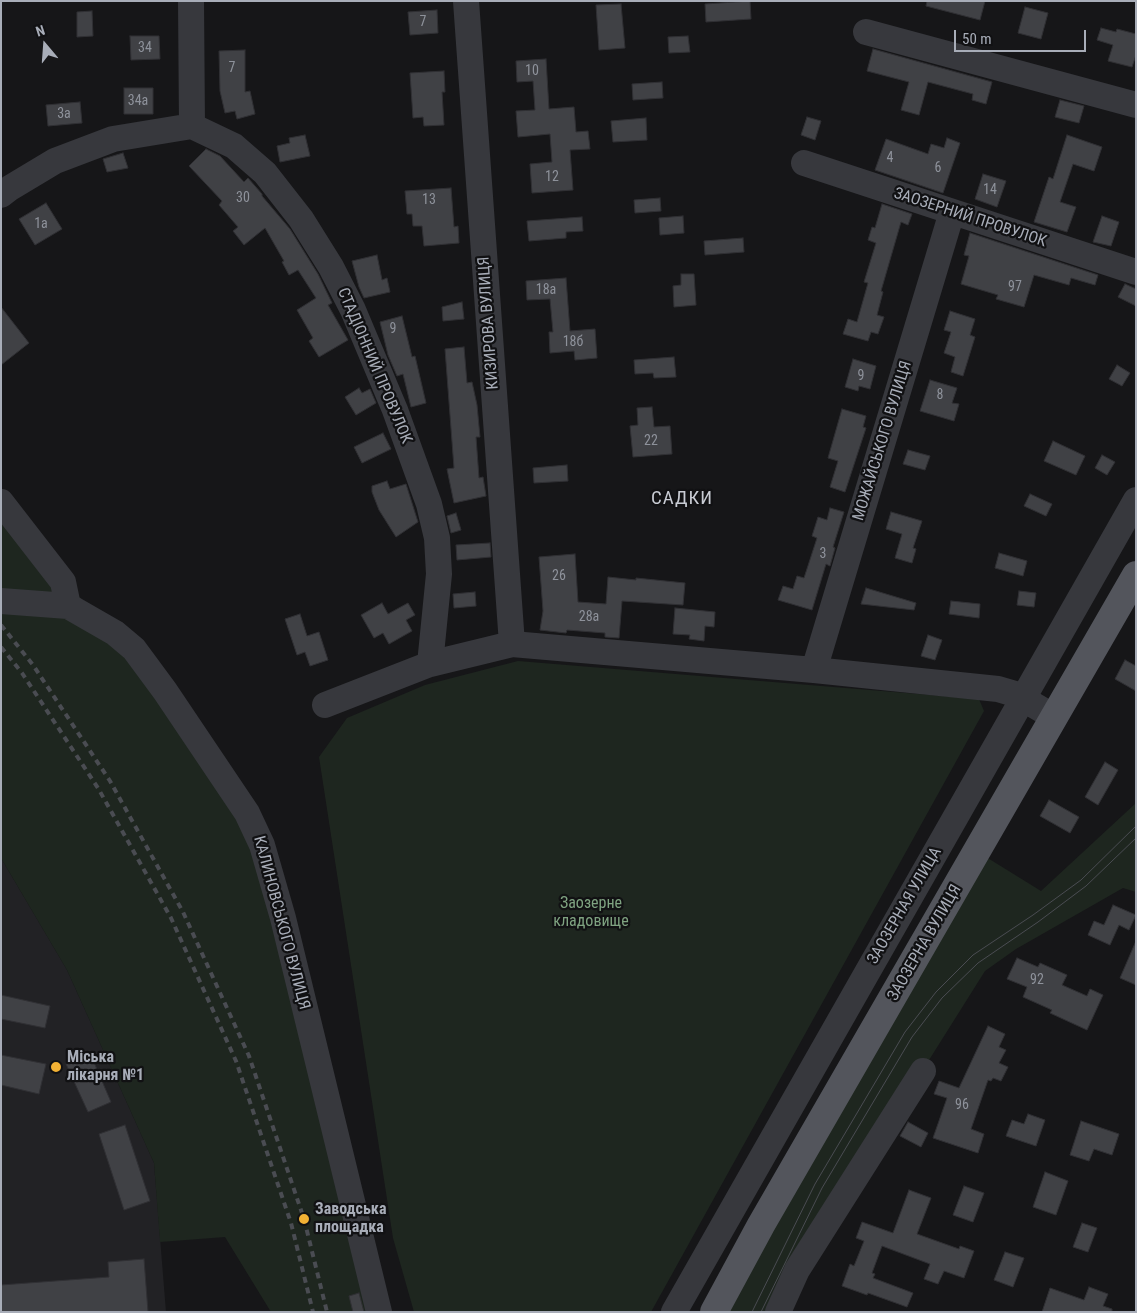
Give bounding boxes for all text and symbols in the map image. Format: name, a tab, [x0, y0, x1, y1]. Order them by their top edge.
house number: 7	[420, 14, 426, 30]
north arrow	[20, 20, 70, 70]
scale bar	[957, 20, 1090, 52]
text: N	[34, 22, 47, 40]
text: 50 m	[962, 30, 992, 48]
house number: 34	[138, 40, 152, 56]
house number: 7	[229, 60, 235, 76]
house number: 10	[525, 63, 539, 79]
house number: 34а	[128, 93, 148, 109]
house number: 3а	[57, 106, 71, 122]
house number: 4	[887, 150, 893, 166]
house number: 6	[935, 160, 941, 176]
house number: 12	[545, 169, 559, 185]
house number: 14	[983, 182, 997, 198]
street label: ЗАОЗЕРНИЙ ПРОВУЛОК	[891, 184, 1049, 252]
house number: 30	[236, 190, 250, 206]
house number: 13	[422, 192, 436, 208]
house number: 1а	[34, 216, 48, 232]
street label: КИЗИРОВА ВУЛИЦЯ	[475, 256, 503, 390]
house number: 97	[1008, 279, 1022, 295]
house number: 18а	[536, 282, 556, 298]
street label: СТАДІОННИЙ ПРОВУЛОК	[332, 285, 416, 447]
house number: 9	[390, 321, 396, 337]
house number: 18б	[563, 334, 583, 350]
street label: МОЖАЙСЬКОГО ВУЛИЦЯ	[850, 359, 916, 523]
house number: 9	[858, 368, 864, 384]
house number: 8	[937, 387, 943, 403]
house number: 22	[644, 433, 658, 449]
district label: САДКИ	[650, 488, 714, 510]
house number: 3	[820, 546, 826, 562]
house number: 26	[552, 568, 566, 584]
house number: 28а	[579, 609, 599, 625]
street label: КАЛИНОВСЬКОГО ВУЛИЦЯ	[249, 834, 313, 1012]
street label: ЗАОЗЕРНАЯ УЛИЦА	[864, 844, 946, 968]
street label: ЗАОЗЕРНА ВУЛИЦЯ	[884, 881, 966, 1005]
park label: Заозерне кладовище	[553, 894, 629, 932]
house number: 92	[1030, 972, 1044, 988]
place label: Міська лікарня №1	[67, 1048, 144, 1086]
marker: Міська лікарня №1	[49, 1060, 63, 1074]
house number: 96	[955, 1097, 969, 1113]
place label: Заводська площадка	[315, 1200, 386, 1238]
marker: Заводська площадка	[297, 1212, 311, 1226]

